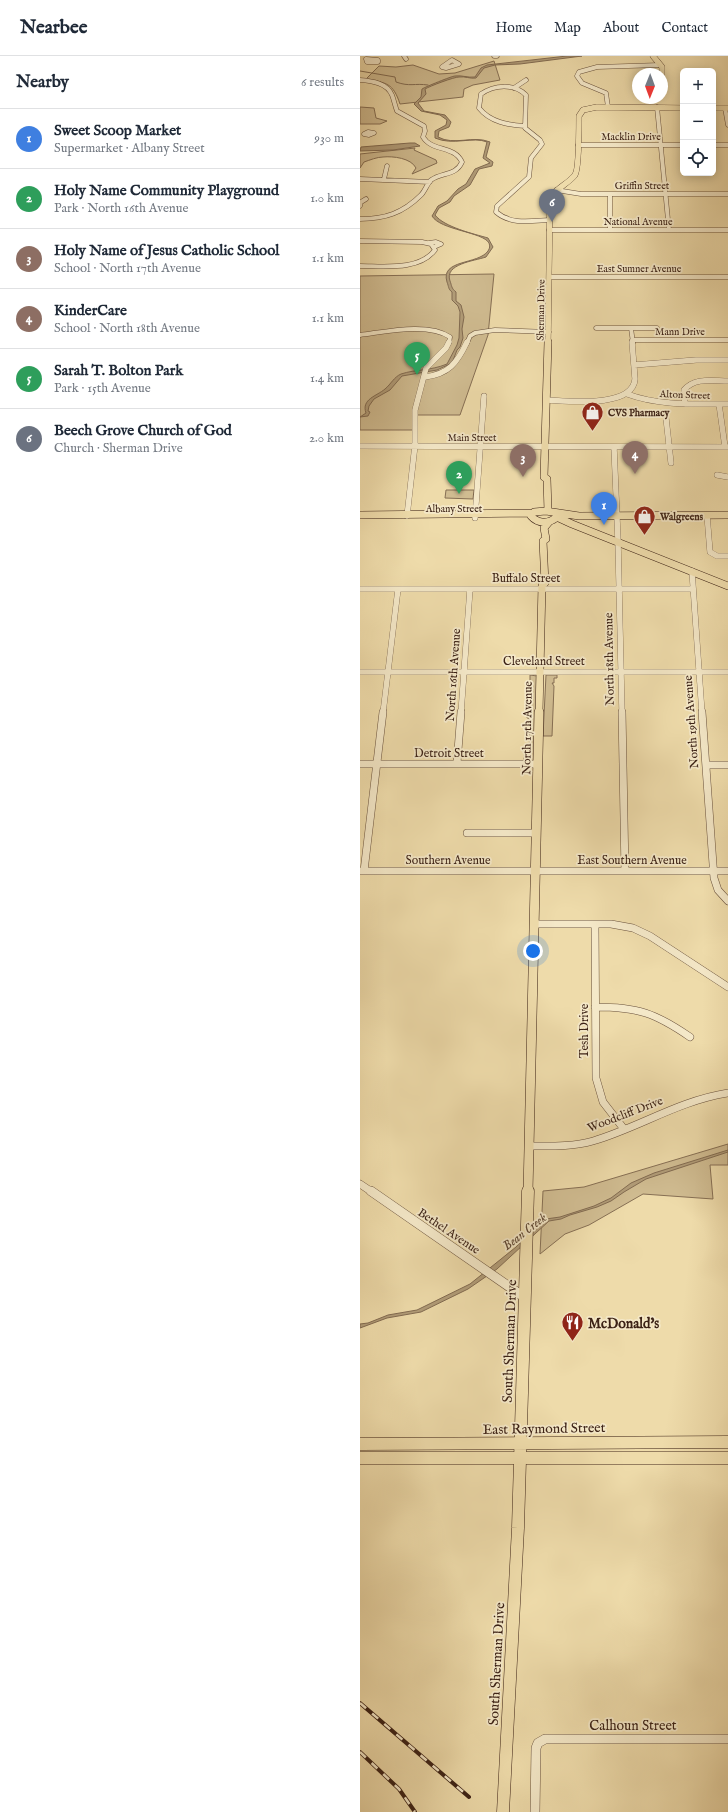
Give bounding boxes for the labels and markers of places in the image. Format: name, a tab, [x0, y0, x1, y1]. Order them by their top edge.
pin: 6	[539, 189, 565, 222]
pin: 5	[404, 342, 430, 375]
shop icon: CVS Pharmacy	[579, 399, 605, 432]
place label: CVS Pharmacy	[608, 407, 670, 420]
pin: 4	[622, 441, 648, 474]
pin: 3	[510, 444, 536, 477]
pin: 2	[446, 461, 472, 494]
pin: 1	[591, 492, 617, 525]
shop icon: Walgreens	[632, 503, 658, 536]
place label: Walgreens	[659, 511, 704, 524]
restaurant icon: McDonald's	[560, 1310, 586, 1343]
place label: McDonald's	[588, 1315, 659, 1333]

